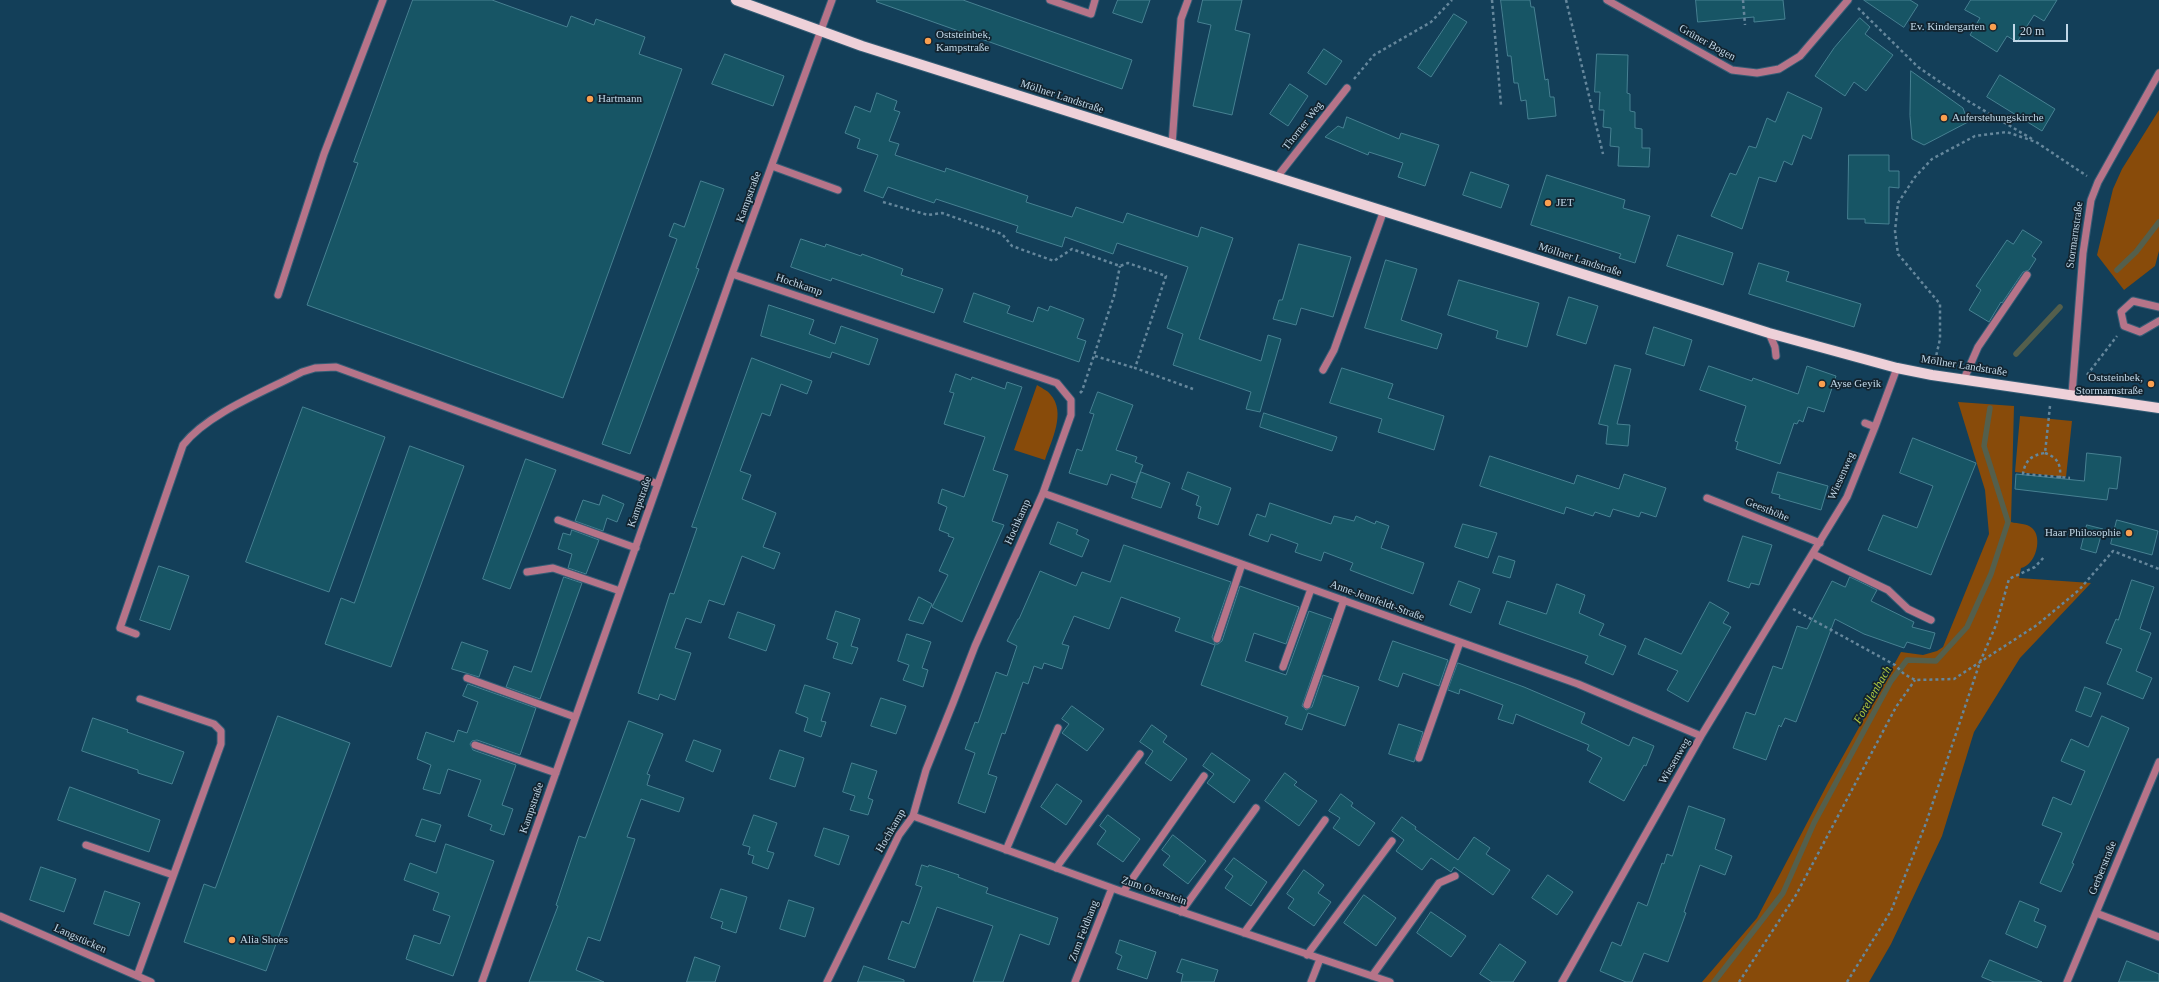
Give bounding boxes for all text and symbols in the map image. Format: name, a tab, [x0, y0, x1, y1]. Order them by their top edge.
scale bar	[2015, 16, 2070, 42]
place label: Ev. Kindergarten	[1910, 20, 1985, 34]
street label: Grüner Bogen	[1676, 22, 1738, 64]
marker: Ev. Kindergarten	[1988, 22, 1998, 32]
text: 20 m	[2020, 24, 2044, 38]
place label: Oststeinbek, Kampstraße	[936, 28, 991, 54]
marker: Oststeinbek, Kampstraße	[923, 36, 933, 46]
street label: Möllner Landstraße	[1019, 77, 1105, 117]
place label: Hartmann	[598, 92, 642, 106]
marker: Hartmann	[585, 94, 595, 104]
street label: Thorner Weg	[1280, 99, 1326, 153]
place label: Auferstehungskirche	[1952, 111, 2044, 125]
marker: Auferstehungskirche	[1939, 113, 1949, 123]
street label: Kampstraße	[734, 170, 764, 224]
place label: JET	[1556, 196, 1574, 210]
marker: JET	[1543, 198, 1553, 208]
street label: Stormarnstraße	[2064, 201, 2086, 269]
street label: Möllner Landstraße	[1537, 240, 1623, 280]
street label: Hochkamp	[774, 271, 824, 299]
street label: Möllner Landstraße	[1920, 353, 2008, 379]
place label: Oststeinbek, Stormarnstraße	[2076, 371, 2143, 397]
place label: Ayse Geyik	[1830, 377, 1881, 391]
marker: Ayse Geyik	[1817, 379, 1827, 389]
marker: Oststeinbek, Stormarnstraße	[2146, 379, 2156, 389]
street label: Wiesenweg	[1826, 450, 1858, 502]
street label: Kampstraße	[625, 475, 655, 529]
street label: Geesthöhe	[1743, 495, 1791, 525]
street label: Hochkamp	[1002, 497, 1034, 547]
place label: Haar Philosophie	[2045, 526, 2121, 540]
marker: Haar Philosophie	[2124, 528, 2134, 538]
street label: Anne-Jennfeldt-Straße	[1328, 578, 1426, 624]
water label: Forellenbach	[1851, 664, 1895, 726]
street label: Wiesenweg	[1657, 736, 1693, 786]
street label: Kampstraße	[517, 781, 547, 835]
street label: Hochkamp	[873, 807, 909, 855]
street label: Gerberstraße	[2086, 839, 2120, 897]
street label: Zum Osterstein	[1120, 874, 1188, 908]
street label: Zum Feldhang	[1066, 899, 1102, 963]
street label: Langstücken	[52, 922, 108, 956]
place label: Alia Shoes	[240, 933, 288, 947]
marker: Alia Shoes	[227, 935, 237, 945]

